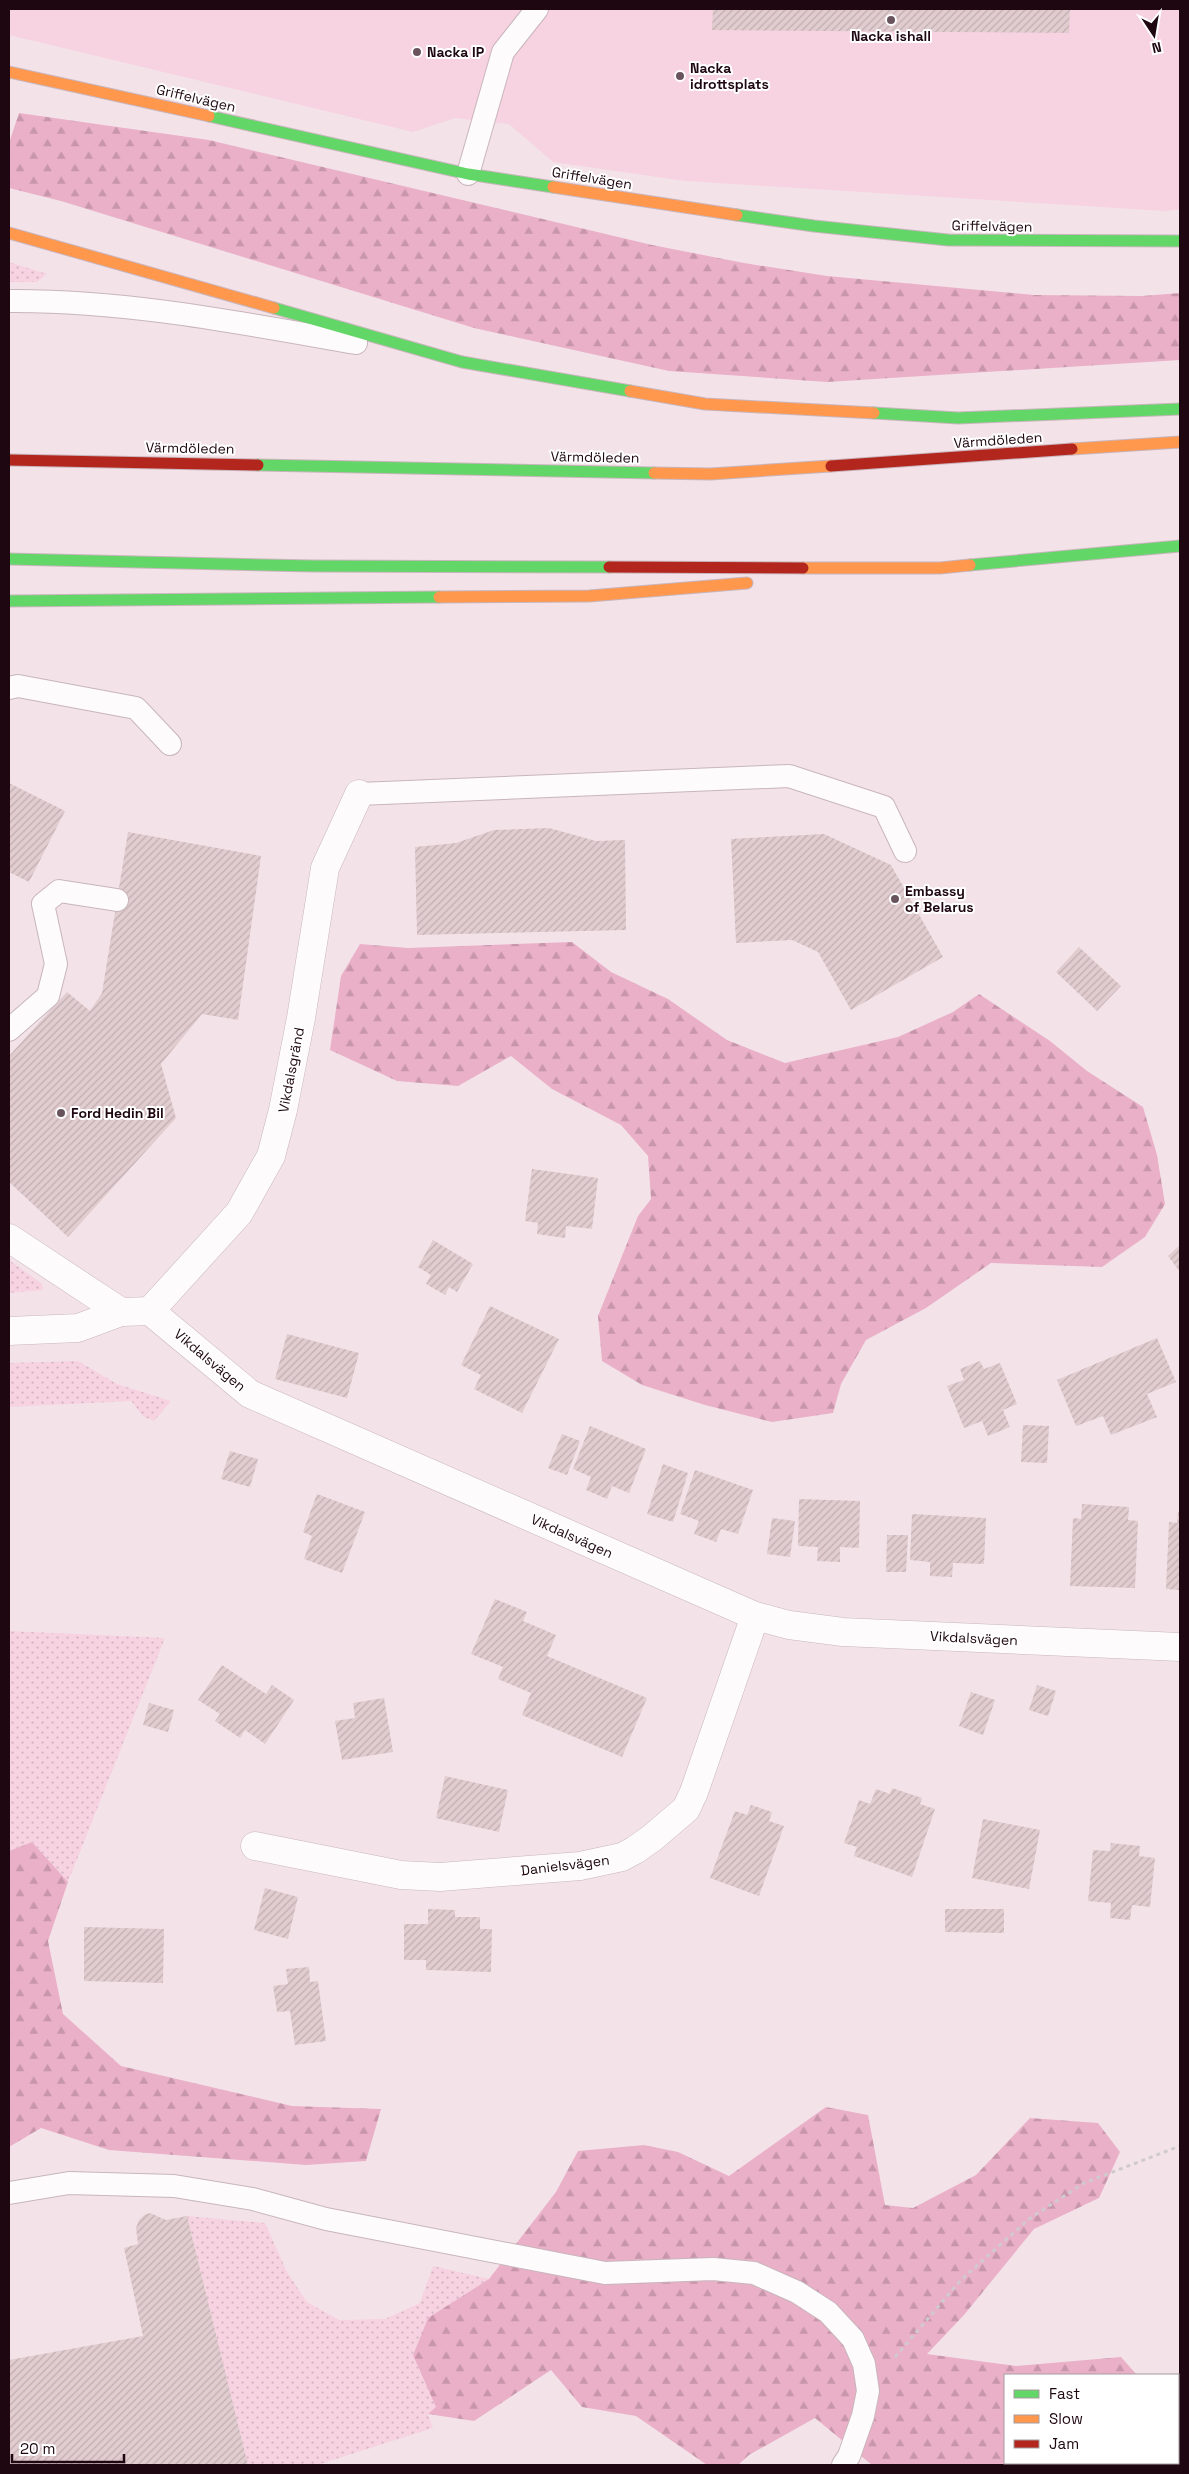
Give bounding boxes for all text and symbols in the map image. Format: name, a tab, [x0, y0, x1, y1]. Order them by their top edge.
north arrow	[1129, 10, 1179, 60]
marker: Nacka ishall	[885, 14, 897, 26]
place label: Nacka ishall	[851, 27, 931, 45]
text: N	[1150, 38, 1163, 57]
place label: Nacka IP	[427, 43, 485, 61]
marker: Nacka IP	[411, 46, 423, 58]
place label: Nacka idrottsplats	[690, 59, 769, 93]
marker: Nacka idrottsplats	[674, 70, 686, 82]
street label: Griffelvägen	[154, 80, 238, 116]
street label: Griffelvägen	[551, 163, 633, 193]
street label: Griffelvägen	[951, 216, 1033, 236]
street label: Värmdöleden	[953, 428, 1043, 452]
street label: Värmdöleden	[145, 438, 235, 458]
street label: Värmdöleden	[550, 447, 640, 467]
place label: Embassy of Belarus	[905, 882, 974, 916]
marker: Embassy of Belarus	[889, 893, 901, 905]
street label: Vikdalsgränd	[274, 1026, 308, 1114]
place label: Ford Hedin Bil	[71, 1104, 164, 1122]
marker: Ford Hedin Bil	[55, 1107, 67, 1119]
street label: Vikdalsvägen	[171, 1325, 249, 1395]
street label: Vikdalsvägen	[528, 1510, 616, 1562]
street label: Vikdalsvägen	[930, 1627, 1018, 1649]
street label: Danielsvägen	[520, 1851, 610, 1879]
legend	[1004, 2374, 1179, 2464]
text: Fast	[1049, 2384, 1080, 2403]
text: Slow	[1049, 2409, 1083, 2428]
scale bar	[12, 2432, 125, 2464]
text: Jam	[1049, 2434, 1079, 2453]
text: 20 m	[20, 2439, 55, 2458]

